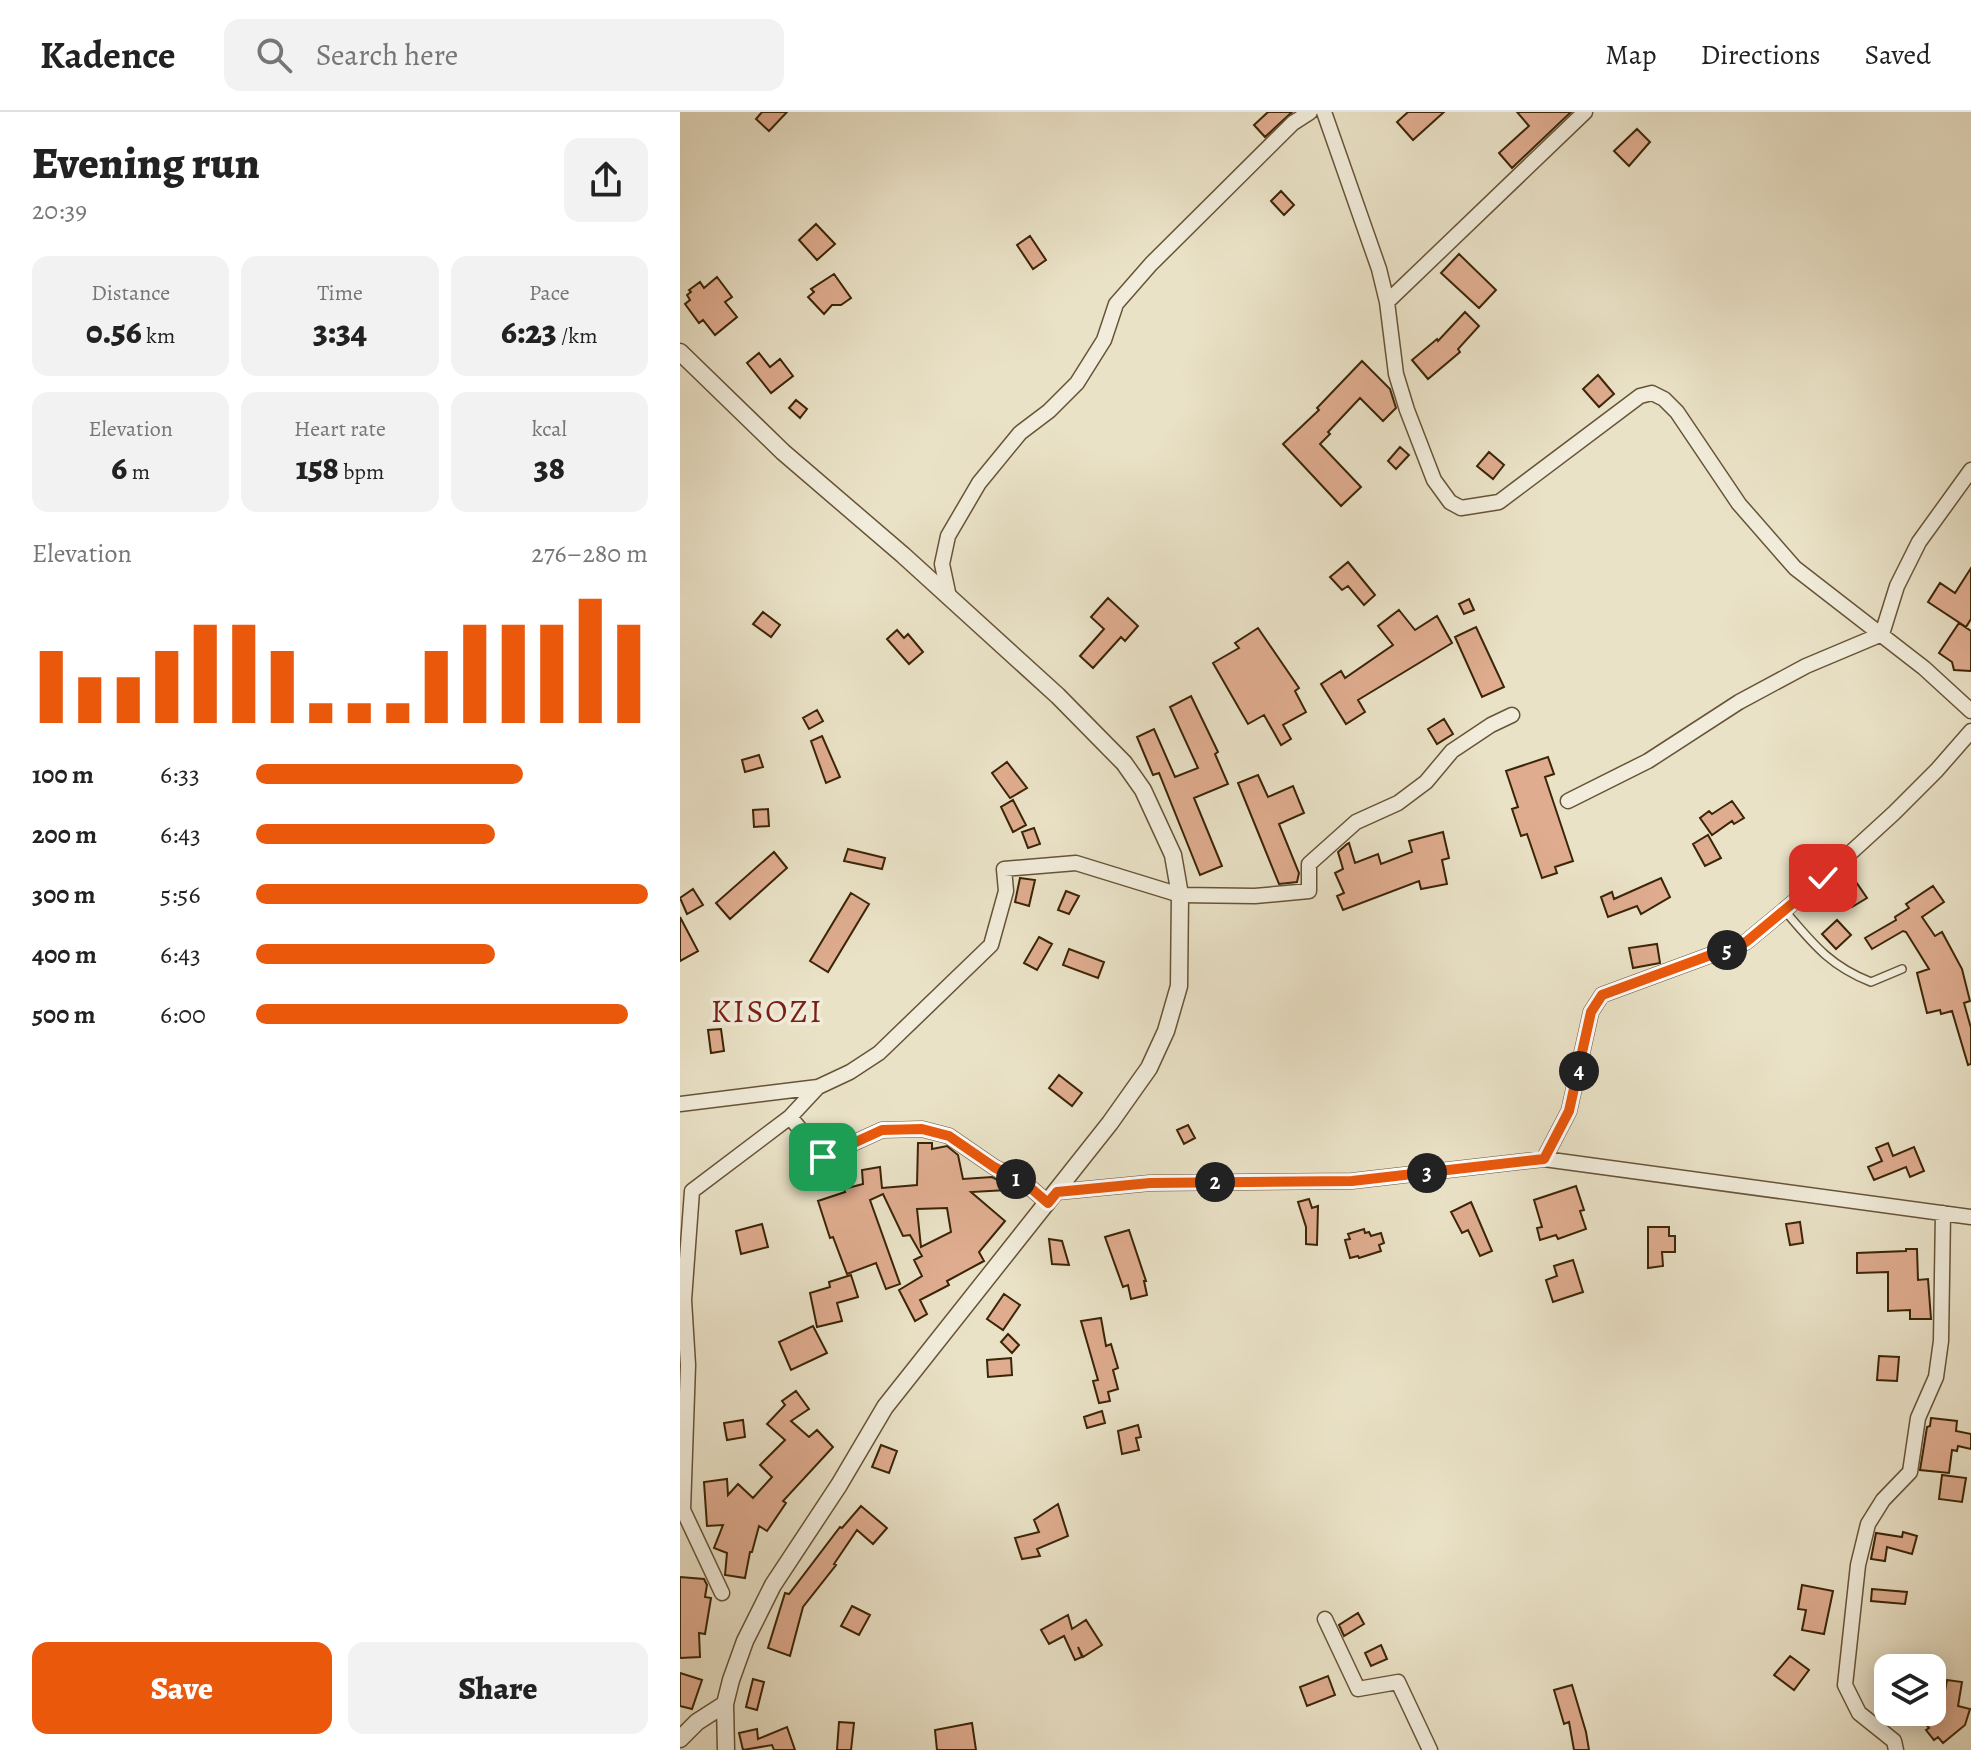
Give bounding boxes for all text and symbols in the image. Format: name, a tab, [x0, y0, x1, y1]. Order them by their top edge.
search box	[224, 19, 784, 91]
text: Kadence	[40, 29, 176, 81]
icon: search	[252, 33, 296, 77]
text: Search here	[316, 35, 458, 75]
text: Map	[1605, 36, 1656, 74]
text: Directions	[1700, 36, 1821, 74]
text: Saved	[1865, 36, 1931, 74]
text: Evening run	[32, 133, 260, 193]
button: share	[564, 138, 648, 222]
text: 20:39	[32, 193, 87, 228]
text: Distance	[91, 278, 170, 308]
text: Time	[317, 278, 363, 308]
text: Pace	[529, 278, 570, 308]
text: 0.56	[86, 308, 142, 355]
text: 3:34	[313, 308, 367, 355]
text: 6:23	[501, 308, 557, 355]
text: km	[142, 321, 175, 351]
text: /km	[557, 321, 598, 351]
text: Elevation	[88, 414, 173, 444]
text: Heart rate	[294, 414, 386, 444]
text: kcal	[532, 414, 567, 444]
text: 6	[111, 444, 127, 491]
text: 158	[296, 444, 339, 491]
text: 38	[534, 444, 565, 491]
text: m	[127, 457, 150, 487]
text: bpm	[339, 457, 384, 487]
text: Elevation	[32, 536, 132, 571]
text: 276–280 m	[531, 536, 648, 571]
text: 100 m	[32, 757, 94, 792]
text: 6:33	[160, 757, 200, 792]
text: 200 m	[32, 817, 97, 852]
text: 6:43	[160, 817, 201, 852]
pin	[1789, 844, 1857, 912]
icon: check	[1801, 856, 1845, 900]
text: 300 m	[32, 877, 96, 912]
text: 5:56	[160, 877, 201, 912]
pin: 5	[1707, 930, 1747, 970]
text: 5	[1722, 935, 1732, 965]
text: 400 m	[32, 937, 97, 972]
text: 6:43	[160, 937, 201, 972]
district label: KISOZI	[711, 989, 823, 1033]
text: 500 m	[32, 997, 96, 1032]
text: 6:00	[160, 997, 206, 1032]
pin: 4	[1559, 1051, 1599, 1091]
text: 4	[1574, 1056, 1584, 1086]
pin	[789, 1123, 857, 1191]
icon: arrive	[801, 1135, 845, 1179]
pin: 3	[1407, 1153, 1447, 1193]
text: 3	[1422, 1158, 1432, 1188]
pin: 1	[996, 1159, 1036, 1199]
pin: 2	[1195, 1162, 1235, 1202]
text: 1	[1012, 1164, 1020, 1194]
text: 2	[1210, 1167, 1220, 1197]
button: Save	[32, 1642, 332, 1734]
button: Share	[348, 1642, 648, 1734]
map controls	[1874, 1654, 1946, 1726]
button: layers	[1874, 1654, 1946, 1726]

